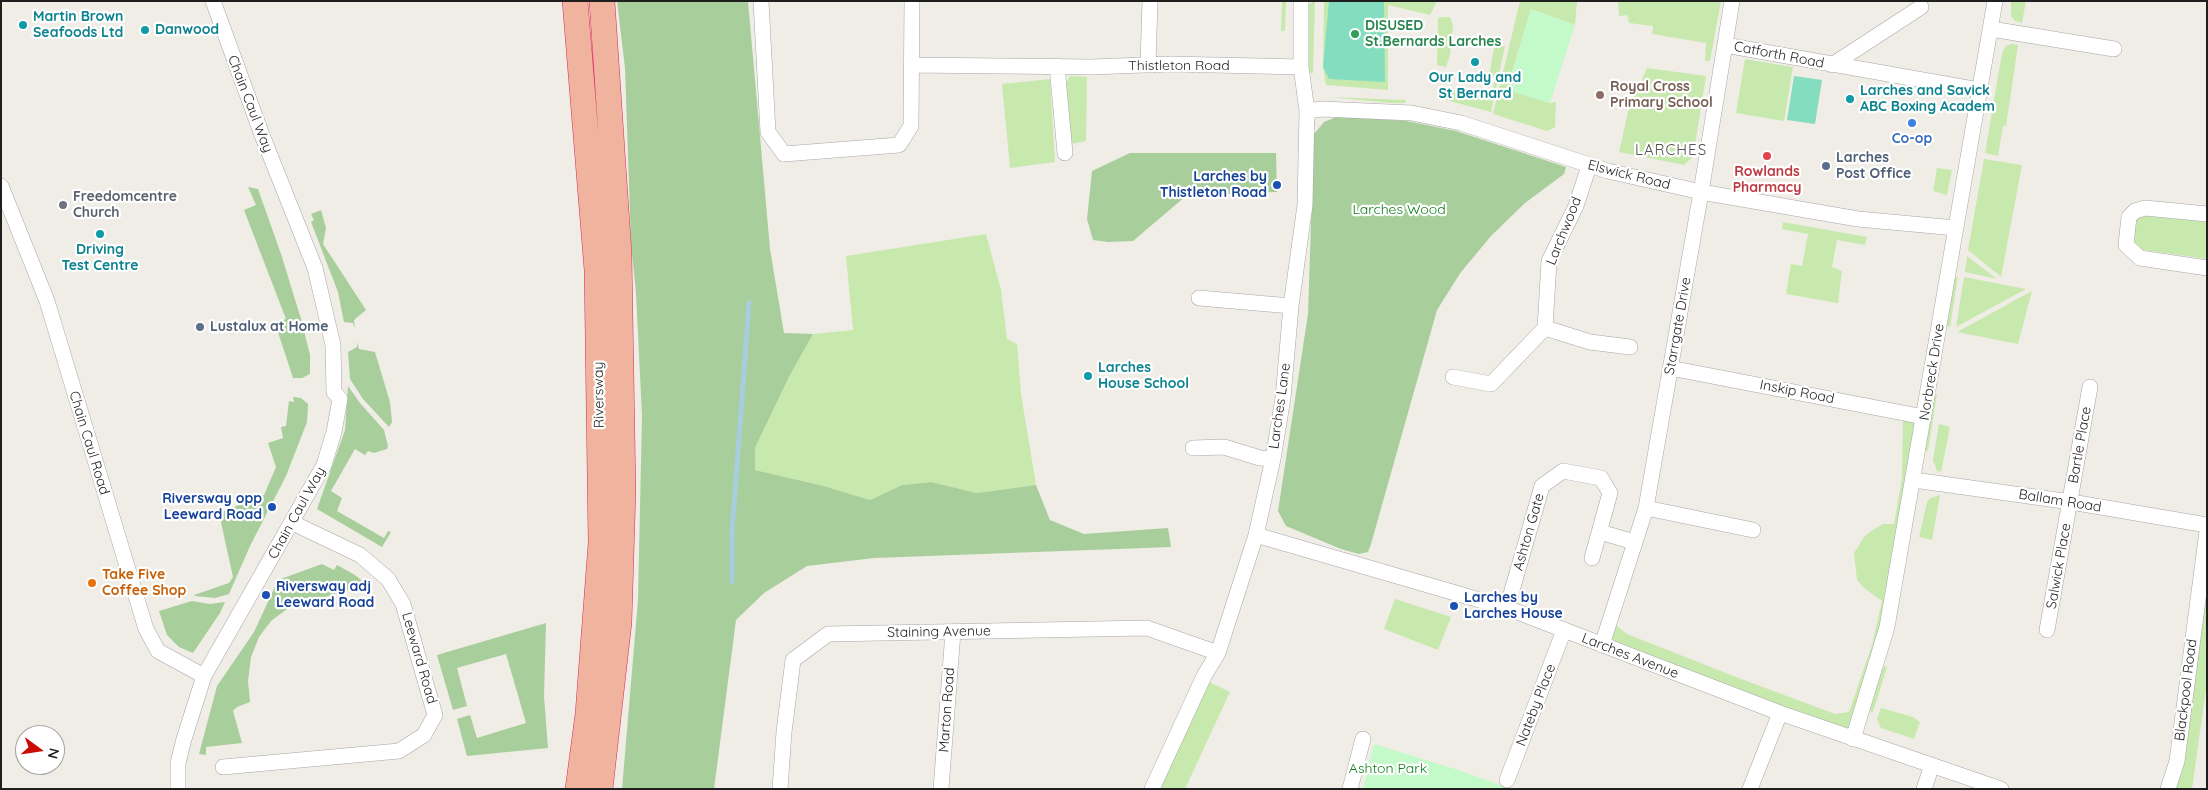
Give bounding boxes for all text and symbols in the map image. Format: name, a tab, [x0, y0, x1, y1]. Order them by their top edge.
place label: Martin Brown Seafoods Ltd	[33, 9, 123, 41]
place label: DISUSED St.Bernards Larches	[1365, 18, 1501, 50]
marker: Martin Brown Seafoods Ltd	[17, 19, 29, 31]
place label: Danwood	[155, 22, 219, 38]
marker: Danwood	[139, 24, 151, 36]
marker: DISUSED St.Bernards Larches	[1349, 28, 1361, 40]
street label: Catforth Road	[1732, 38, 1826, 72]
street label: Chain Caul Way	[224, 53, 276, 155]
marker: Our Lady and St Bernard	[1469, 56, 1481, 68]
street label: Thistleton Road	[1128, 58, 1230, 74]
place label: Our Lady and St Bernard	[1429, 70, 1521, 102]
place label: Royal Cross Primary School	[1610, 79, 1713, 111]
place label: Larches and Savick ABC Boxing Academ	[1860, 83, 1995, 115]
marker: Royal Cross Primary School	[1594, 89, 1606, 101]
marker: Larches and Savick ABC Boxing Academ	[1844, 93, 1856, 105]
marker: Co-op	[1906, 117, 1918, 129]
place label: Co-op	[1892, 131, 1932, 147]
district label: LARCHES	[1634, 141, 1708, 159]
marker: Rowlands Pharmacy	[1761, 150, 1773, 162]
place label: Larches Post Office	[1836, 150, 1911, 182]
street label: Elswick Road	[1586, 157, 1672, 193]
marker: Larches Post Office	[1820, 160, 1832, 172]
place label: Rowlands Pharmacy	[1733, 164, 1801, 196]
place label: Larches by Thistleton Road	[1160, 169, 1267, 202]
marker: Larches by Thistleton Road	[1271, 179, 1283, 191]
place label: Freedomcentre Church	[73, 189, 177, 222]
street label: Larchwood	[1543, 194, 1585, 268]
marker: Freedomcentre Church	[57, 199, 69, 211]
park label: Larches Wood	[1352, 202, 1446, 218]
marker: Driving Test Centre	[94, 228, 106, 240]
place label: Driving Test Centre	[62, 242, 138, 274]
street label: Starrgate Drive	[1661, 276, 1695, 376]
place label: Lustalux at Home	[210, 319, 328, 335]
marker: Lustalux at Home	[194, 321, 206, 333]
street label: Norbreck Drive	[1916, 322, 1948, 422]
place label: Larches House School	[1098, 360, 1189, 392]
street label: Riversway	[590, 362, 608, 428]
street label: Larches Lane	[1266, 362, 1294, 450]
marker: Larches House School	[1082, 370, 1094, 382]
street label: Inskip Road	[1758, 377, 1836, 407]
street label: Chain Caul Road	[65, 389, 113, 497]
street label: Bartle Place	[2065, 405, 2095, 485]
street label: Chain Caul Way	[265, 464, 329, 562]
street label: Ballam Road	[2017, 486, 2103, 516]
place label: Riversway opp Leeward Road	[162, 491, 262, 524]
street label: Ashton Gate	[1510, 491, 1548, 573]
marker: Riversway opp Leeward Road	[266, 501, 278, 513]
street label: Salwick Place	[2043, 522, 2075, 610]
place label: Take Five Coffee Shop	[102, 567, 186, 600]
marker: Take Five Coffee Shop	[86, 577, 98, 589]
place label: Riversway adj Leeward Road	[276, 579, 374, 612]
marker: Riversway adj Leeward Road	[260, 589, 272, 601]
place label: Larches by Larches House	[1464, 590, 1563, 622]
marker: Larches by Larches House	[1448, 600, 1460, 612]
street label: Leeward Road	[398, 610, 440, 706]
street label: Staining Avenue	[887, 623, 991, 641]
street label: Larches Avenue	[1579, 630, 1681, 682]
street label: Blackpool Road	[2171, 638, 2201, 742]
street label: Nateby Place	[1513, 662, 1559, 748]
street label: Marton Road	[936, 667, 958, 753]
north arrow	[15, 725, 65, 775]
text: N	[44, 746, 64, 761]
park label: Ashton Park	[1349, 761, 1427, 777]

